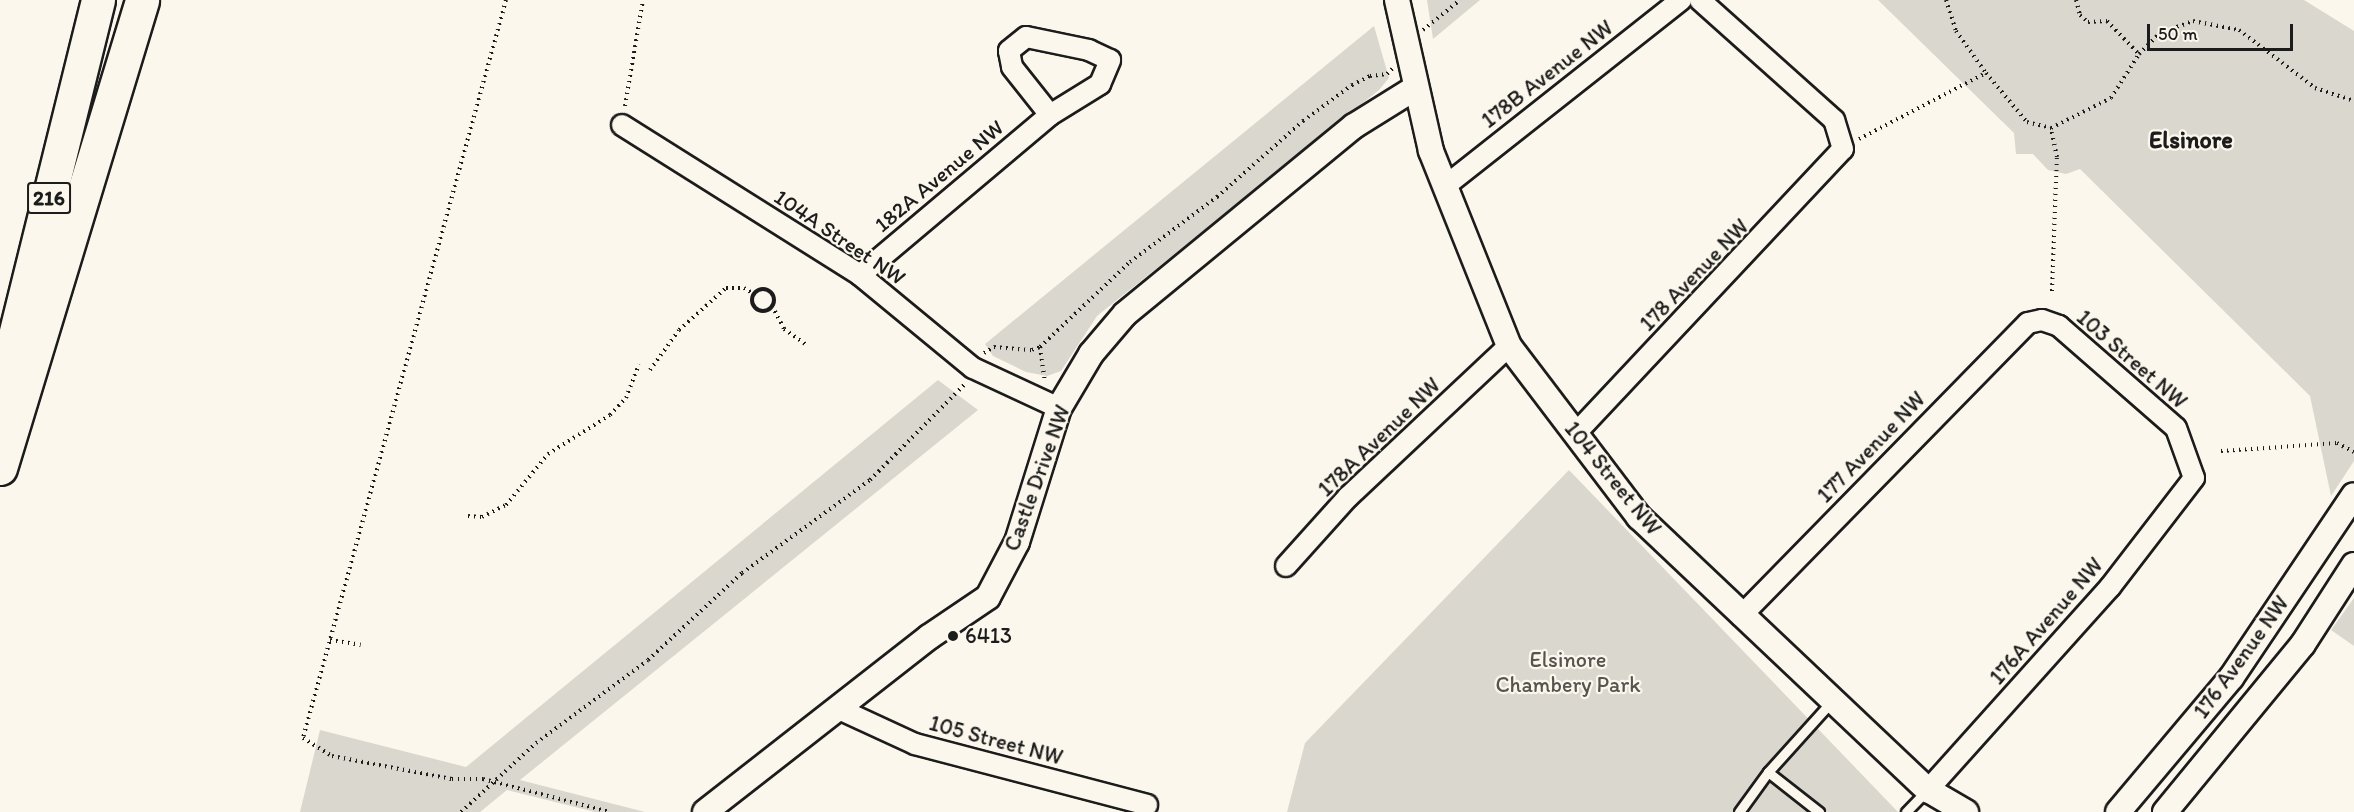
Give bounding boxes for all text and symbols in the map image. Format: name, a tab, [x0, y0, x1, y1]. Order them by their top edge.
scale bar	[2150, 12, 2296, 50]
street label: 178B Avenue NW	[1476, 14, 1618, 134]
text: 50 m	[2158, 23, 2198, 45]
street label: 182A Avenue NW	[869, 114, 1009, 238]
district label: Elsinore	[2149, 126, 2233, 154]
road number: 216	[26, 180, 72, 216]
street label: 104A Street NW	[769, 183, 911, 291]
street label: 178 Avenue NW	[1634, 213, 1754, 337]
street label: 103 Street NW	[2071, 304, 2193, 414]
street label: 178A Avenue NW	[1312, 372, 1446, 502]
street label: 177 Avenue NW	[1811, 386, 1931, 508]
street label: Castle Drive NW	[998, 401, 1076, 555]
street label: 104 Street NW	[1559, 416, 1667, 540]
street label: 176A Avenue NW	[1984, 552, 2108, 690]
street label: 176 Avenue NW	[2188, 591, 2294, 723]
place label: 6413	[965, 623, 1012, 649]
marker: 6413	[946, 629, 960, 643]
park label: Elsinore Chambery Park	[1496, 646, 1640, 698]
street label: 105 Street NW	[926, 710, 1066, 770]

